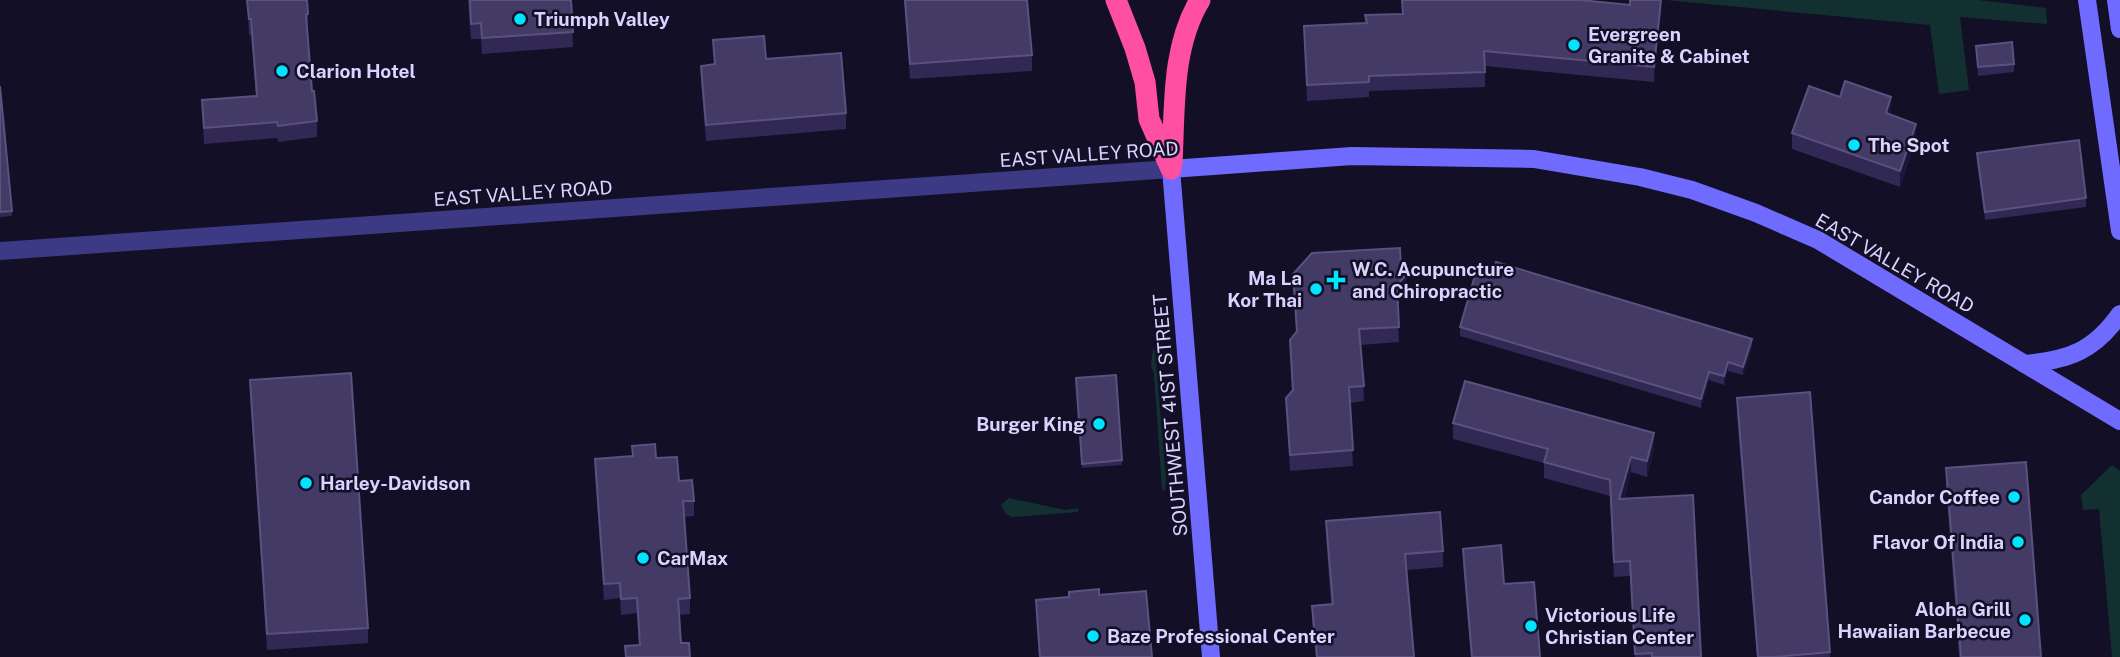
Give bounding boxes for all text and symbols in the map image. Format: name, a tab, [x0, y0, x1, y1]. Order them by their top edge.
place label: Triumph Valley	[534, 8, 670, 30]
marker: Triumph Valley	[512, 11, 528, 27]
place label: Evergreen Granite & Cabinet	[1588, 23, 1750, 67]
marker: Evergreen Granite & Cabinet	[1566, 37, 1582, 53]
place label: Clarion Hotel	[296, 60, 416, 82]
marker: Clarion Hotel	[274, 63, 290, 79]
place label: The Spot	[1868, 134, 1949, 156]
street label: EAST VALLEY ROAD	[999, 137, 1179, 171]
marker: The Spot	[1846, 137, 1862, 153]
street label: EAST VALLEY ROAD	[433, 176, 613, 210]
street label: EAST VALLEY ROAD	[1812, 209, 1978, 317]
place label: W.C. Acupuncture and Chiropractic	[1352, 258, 1514, 302]
place label: Ma La Kor Thai	[1227, 267, 1302, 311]
marker: W.C. Acupuncture and Chiropractic	[1326, 270, 1346, 290]
marker: Ma La Kor Thai	[1308, 281, 1324, 297]
street label: SOUTHWEST 41ST STREET	[1148, 293, 1192, 537]
place label: Burger King	[976, 413, 1085, 435]
marker: Burger King	[1091, 416, 1107, 432]
place label: Harley-Davidson	[320, 472, 470, 494]
marker: Harley-Davidson	[298, 475, 314, 491]
place label: Candor Coffee	[1869, 486, 2000, 508]
marker: Candor Coffee	[2006, 489, 2022, 505]
place label: Flavor Of India	[1872, 531, 2004, 553]
marker: Flavor Of India	[2010, 534, 2026, 550]
place label: CarMax	[657, 547, 728, 569]
marker: CarMax	[635, 550, 651, 566]
place label: Aloha Grill Hawaiian Barbecue	[1837, 598, 2011, 642]
place label: Victorious Life Christian Center	[1545, 604, 1694, 648]
marker: Aloha Grill Hawaiian Barbecue	[2017, 612, 2033, 628]
marker: Victorious Life Christian Center	[1523, 618, 1539, 634]
place label: Baze Professional Center	[1107, 625, 1335, 647]
marker: Baze Professional Center	[1085, 628, 1101, 644]

